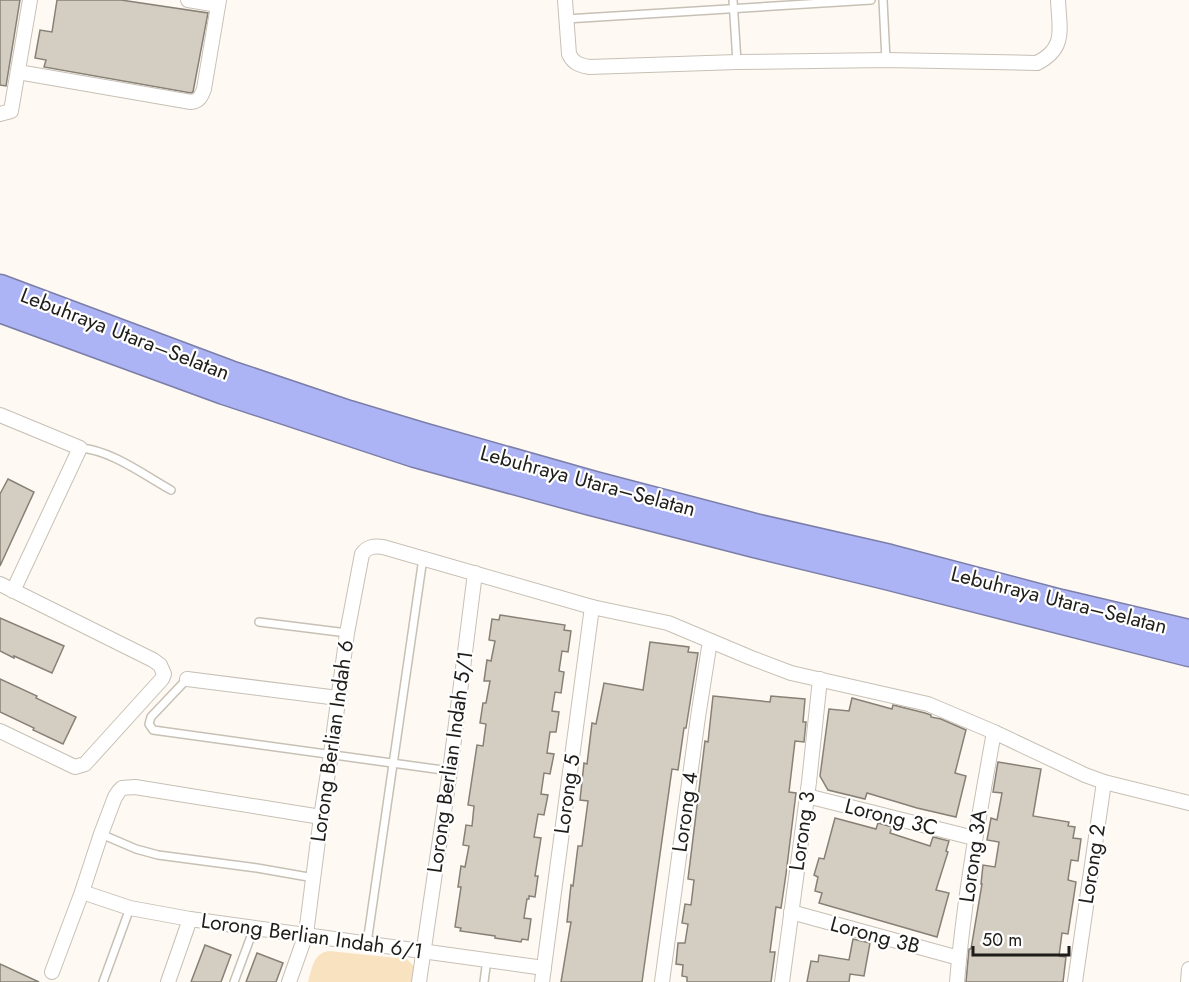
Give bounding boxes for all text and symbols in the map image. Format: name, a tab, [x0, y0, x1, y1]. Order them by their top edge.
street label: Lebuhraya Utara–Selatan	[16, 280, 234, 388]
street label: Lebuhraya Utara–Selatan	[477, 438, 699, 524]
street label: Lebuhraya Utara–Selatan	[948, 559, 1170, 641]
street label: Lorong Berlian Indah 6	[303, 638, 361, 844]
street label: Lorong Berlian Indah 5/1	[420, 649, 480, 875]
street label: Lorong 5	[547, 752, 587, 836]
street label: Lorong 4	[665, 770, 705, 854]
street label: Lorong 3	[782, 789, 822, 873]
street label: Lorong 3C	[842, 791, 940, 843]
street label: Lorong 3A	[952, 807, 994, 904]
street label: Lorong 2	[1071, 822, 1113, 906]
street label: Lorong Berlian Indah 6/1	[199, 906, 425, 966]
street label: Lorong 3B	[827, 909, 923, 961]
scale bar	[973, 919, 1069, 957]
text: 50 m	[982, 927, 1022, 953]

